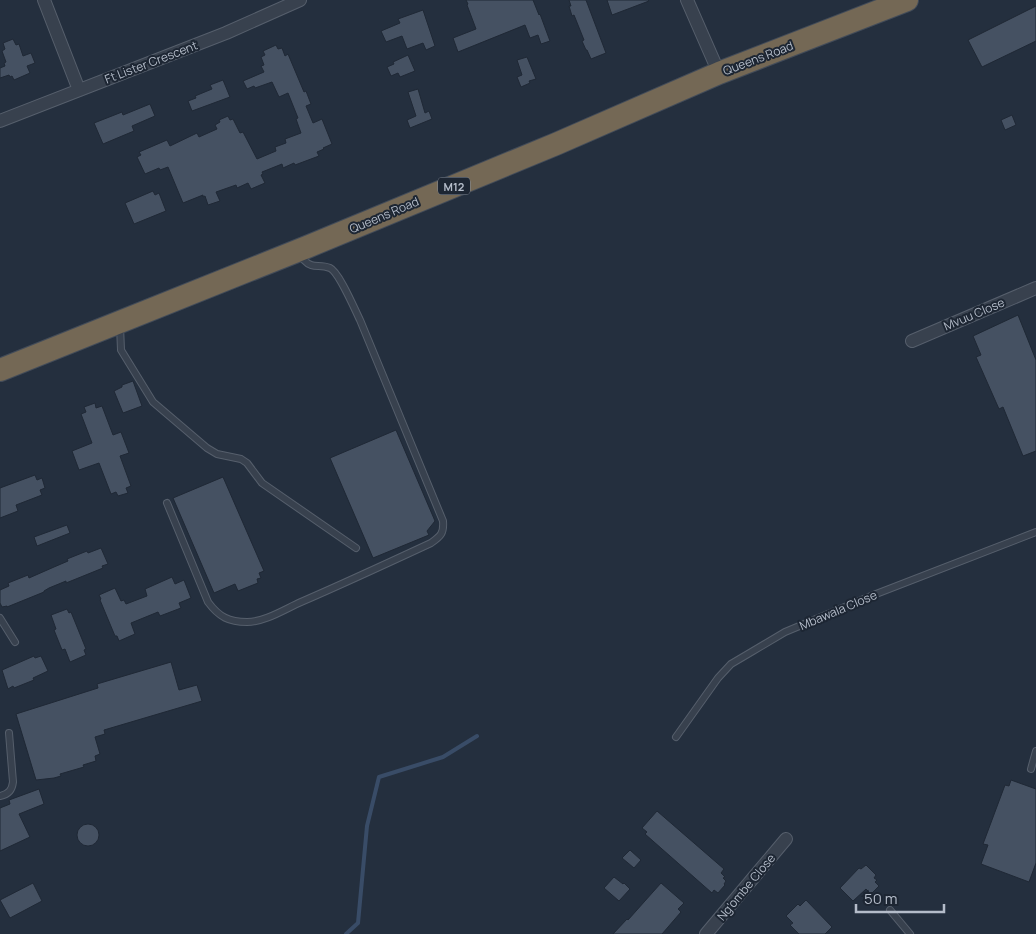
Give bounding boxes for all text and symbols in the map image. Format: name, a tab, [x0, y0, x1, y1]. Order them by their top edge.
street label: Ft Lister Crescent	[102, 36, 200, 88]
street label: Queens Road	[720, 37, 796, 79]
road number: M12	[438, 178, 470, 195]
street label: Queens Road	[347, 193, 421, 237]
street label: Mvuu Close	[941, 294, 1007, 334]
street label: Mbawala Close	[797, 586, 879, 634]
street label: Ng'ombe Close	[713, 850, 779, 924]
scale bar	[856, 882, 944, 914]
text: 50 m	[864, 888, 898, 909]

